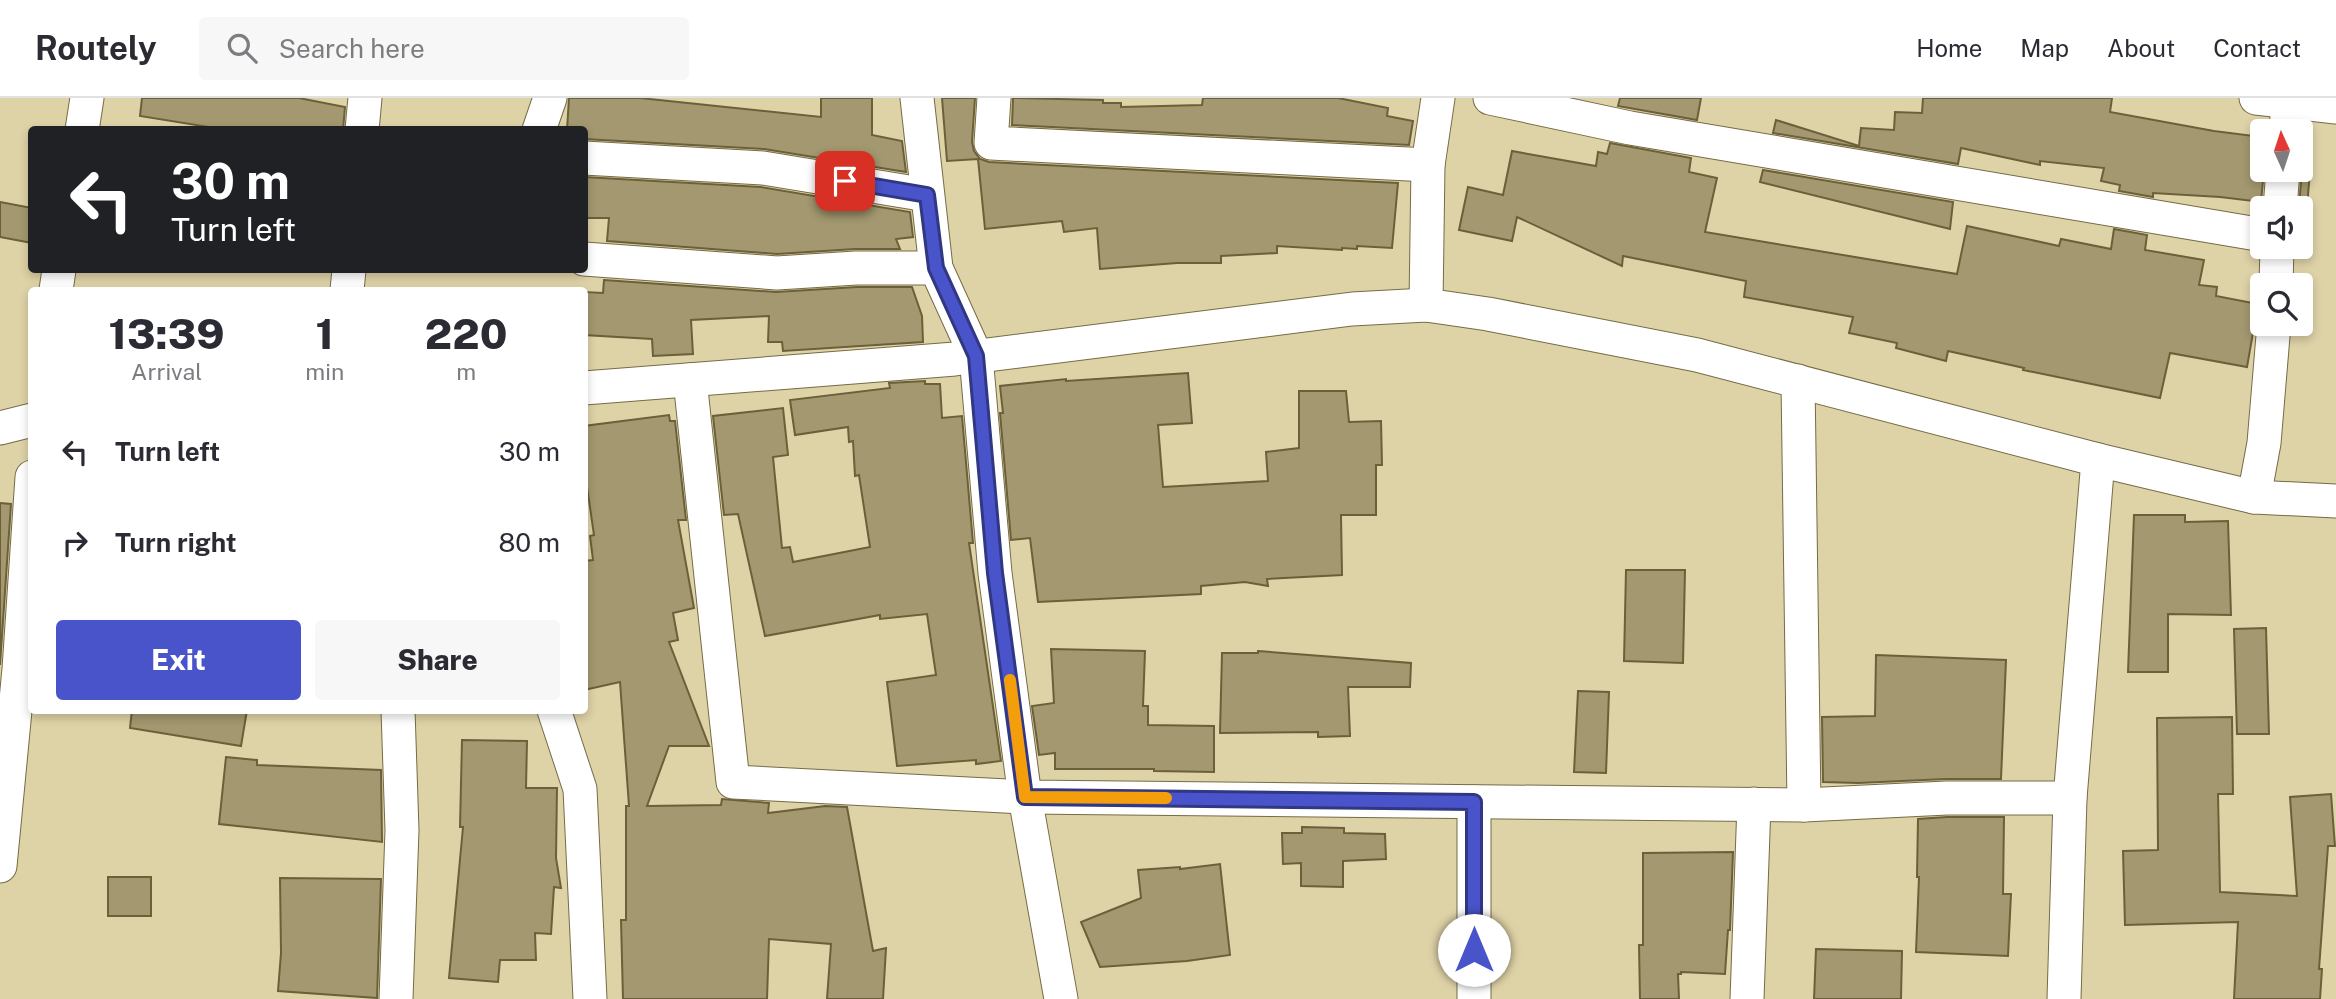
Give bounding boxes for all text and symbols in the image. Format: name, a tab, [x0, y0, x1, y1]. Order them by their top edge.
search box	[199, 17, 689, 80]
text: Routely	[35, 29, 157, 67]
icon: search	[223, 29, 261, 67]
text: Search here	[279, 33, 425, 64]
text: Home	[1916, 34, 1982, 62]
text: Map	[2020, 34, 2069, 62]
text: About	[2107, 34, 2175, 62]
text: Contact	[2213, 34, 2301, 62]
north arrow	[2250, 119, 2314, 182]
map controls	[2250, 119, 2313, 336]
pin	[815, 151, 875, 211]
text: 30 m	[171, 152, 290, 210]
icon: left	[56, 154, 147, 245]
icon: arrive	[826, 162, 864, 200]
button: sound	[2250, 196, 2313, 259]
text: Turn left	[171, 211, 296, 248]
button: search	[2250, 273, 2313, 336]
text: 13:39	[109, 309, 225, 358]
text: 1	[316, 309, 334, 358]
text: 220	[425, 309, 507, 358]
text: Arrival	[131, 358, 202, 385]
text: min	[305, 358, 344, 385]
text: m	[456, 358, 476, 385]
icon: left	[56, 433, 94, 471]
text: Turn left	[115, 436, 220, 467]
text: 30 m	[499, 436, 560, 467]
icon: right	[56, 524, 94, 562]
text: Turn right	[115, 527, 237, 558]
text: 80 m	[499, 527, 560, 558]
button: Exit	[56, 620, 301, 700]
button: Share	[315, 620, 560, 700]
position arrow	[1437, 913, 1511, 987]

